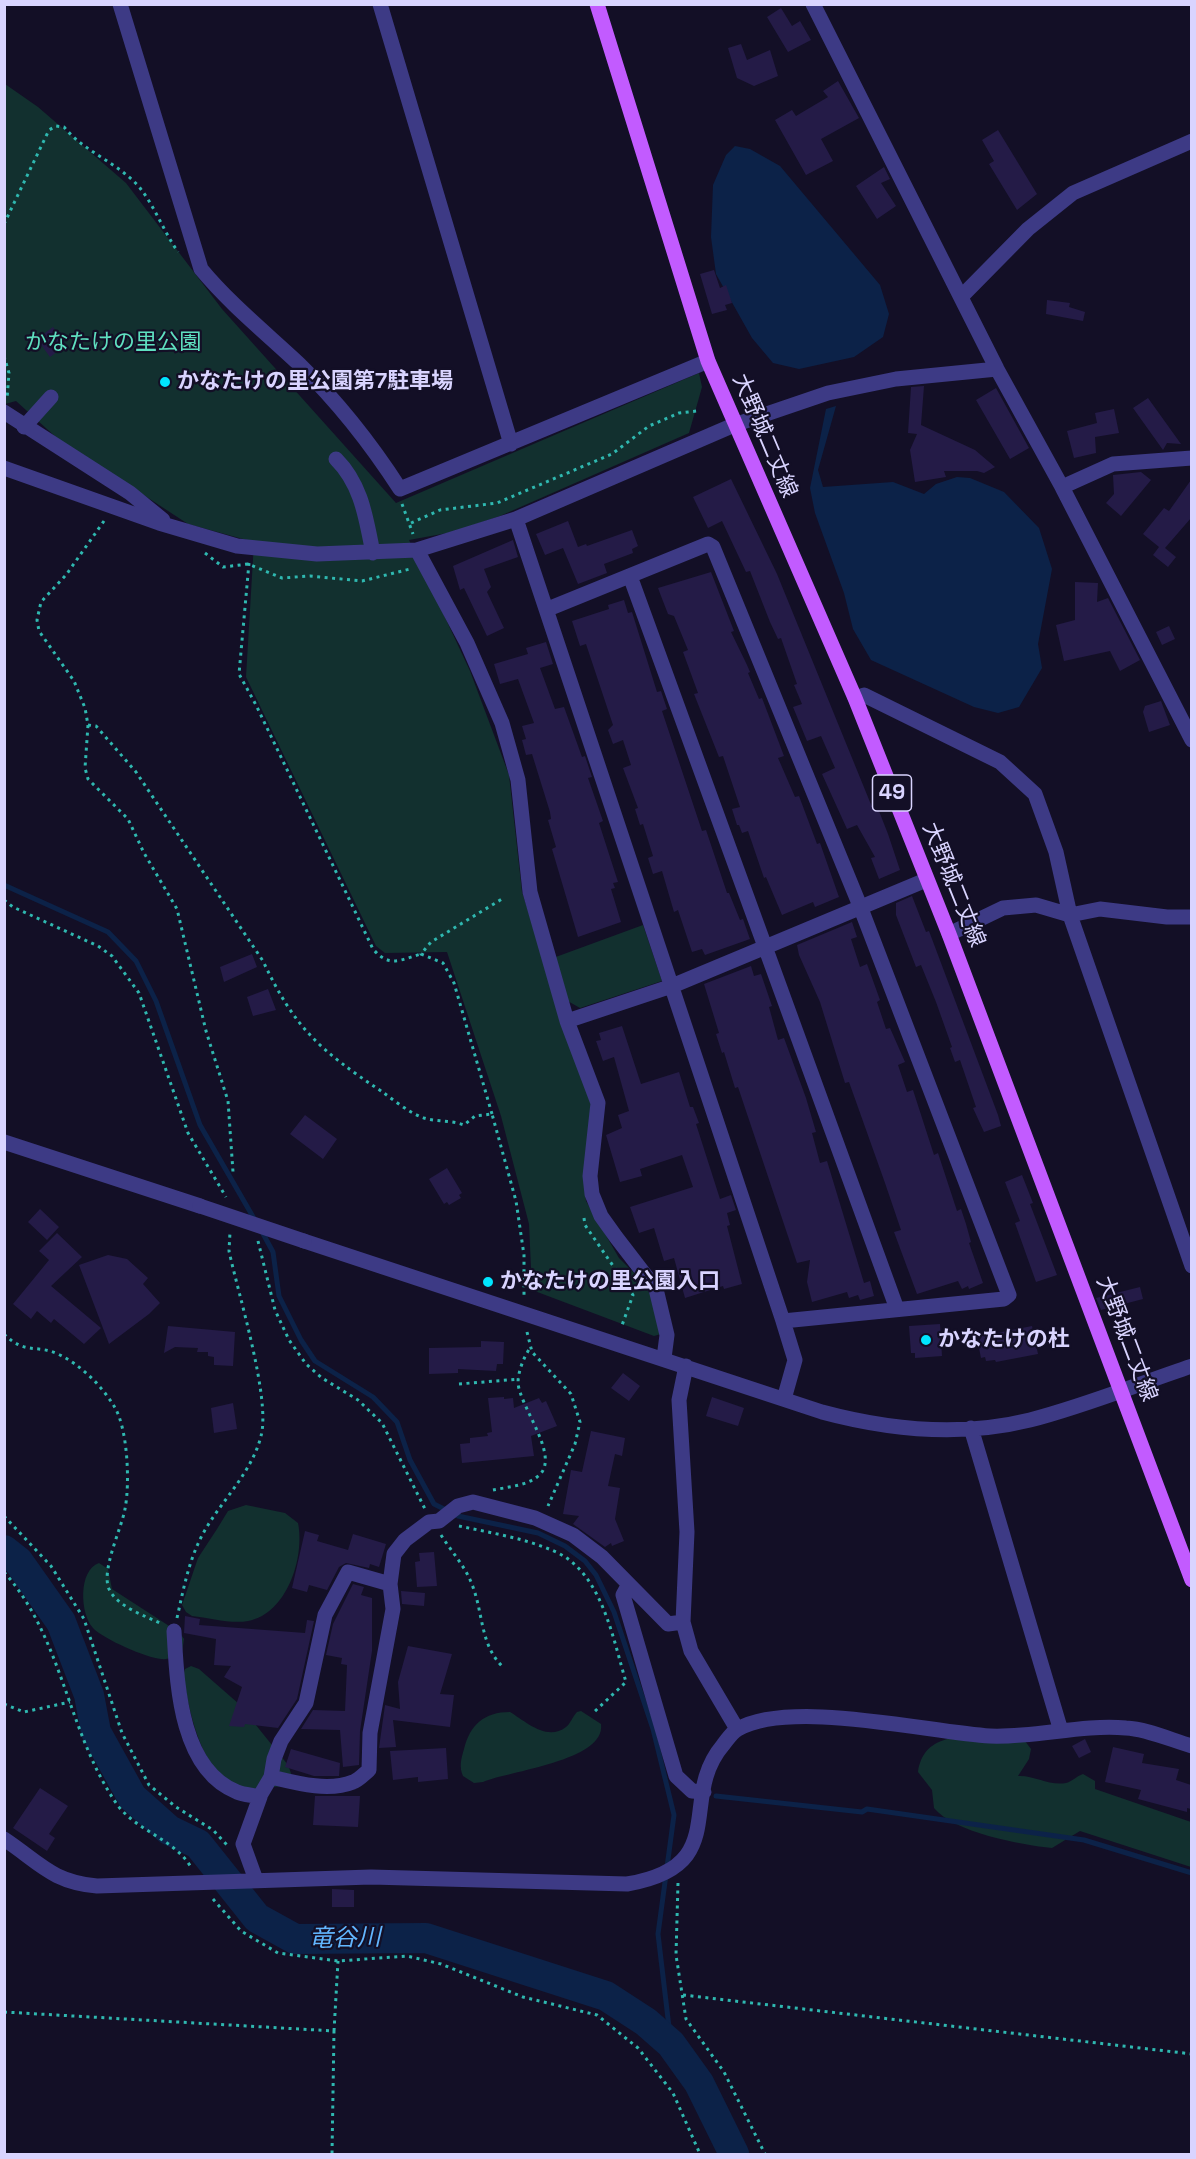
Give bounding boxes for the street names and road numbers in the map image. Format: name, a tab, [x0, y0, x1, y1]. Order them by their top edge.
street label: 大野城二丈線	[726, 370, 802, 502]
road number: 49	[872, 775, 912, 811]
street label: 大野城二丈線	[916, 819, 990, 951]
street label: 大野城二丈線	[1090, 1273, 1162, 1405]

